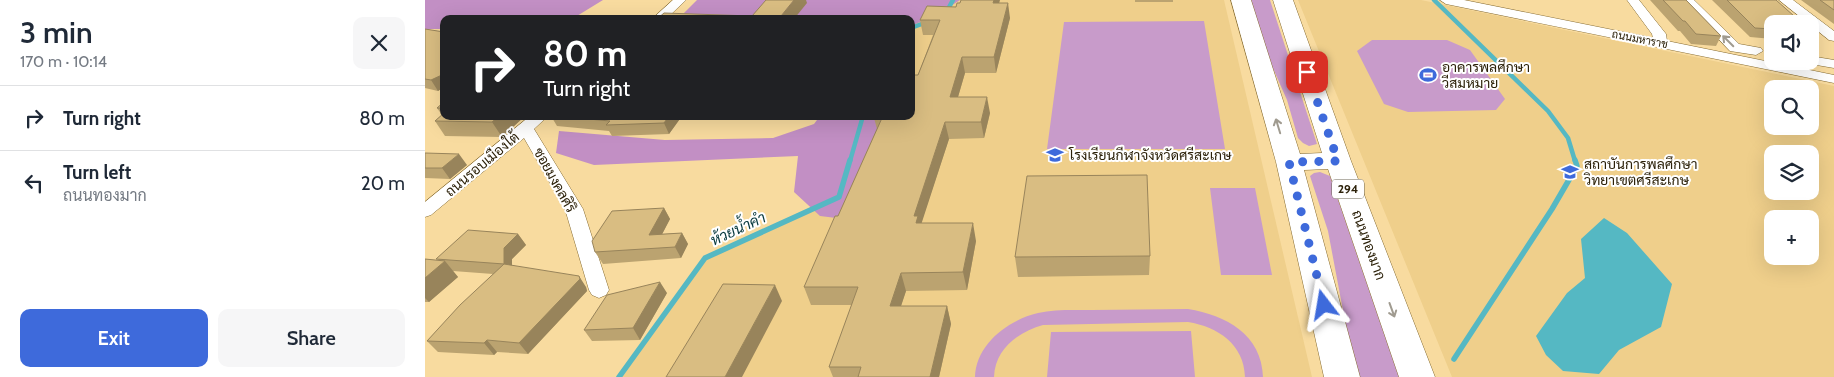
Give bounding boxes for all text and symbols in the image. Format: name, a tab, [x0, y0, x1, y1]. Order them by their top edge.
text: 3 min	[20, 14, 93, 51]
map controls	[1764, 15, 1819, 265]
button: sound	[1764, 15, 1819, 70]
button: close	[353, 17, 405, 69]
street label: ถนนมหาราช	[1611, 27, 1670, 51]
text: 80 m	[543, 32, 627, 75]
icon: right	[460, 35, 525, 100]
one-way arrow	[1722, 35, 1734, 47]
pin	[1286, 51, 1328, 93]
text: 170 m · 10:14	[20, 52, 107, 71]
icon: arrive	[1293, 58, 1321, 86]
place label: อาคารพลศึกษา วีสมหมาย	[1441, 58, 1530, 92]
sports icon: อาคารพลศึกษา วีสมหมาย	[1418, 65, 1438, 85]
text: Turn right	[543, 75, 630, 102]
button: search	[1764, 80, 1819, 135]
icon: right	[20, 104, 48, 132]
text: Turn right	[63, 107, 141, 130]
text: 80 m	[359, 107, 405, 130]
one-way arrow	[1273, 119, 1283, 135]
street label: ถนนรอบเมืองใต้	[441, 127, 523, 200]
street label: ซอยมงคลศิริ	[530, 144, 580, 216]
school or university icon: โรงเรียนกีฬาจังหวัดศรีสะเกษ	[1045, 145, 1065, 165]
button: layers	[1764, 145, 1819, 200]
place label: โรงเรียนกีฬาจังหวัดศรีสะเกษ	[1068, 146, 1232, 164]
place label: สถาบันการพลศึกษา วิทยาเขตศรีสะเกษ	[1583, 155, 1698, 189]
text: Turn left	[63, 161, 131, 184]
school or university icon: สถาบันการพลศึกษา วิทยาเขตศรีสะเกษ	[1560, 162, 1580, 182]
icon: left	[20, 169, 48, 197]
text: 20 m	[361, 172, 405, 195]
road number: 294	[1332, 180, 1364, 198]
text: ถนนทองมาก	[63, 186, 147, 205]
water label: ห้วยน้ำคำ	[706, 205, 769, 250]
street label: ถนนทองมาก	[1348, 208, 1390, 282]
button: +	[1764, 210, 1819, 265]
position arrow	[1297, 278, 1349, 330]
one-way arrow	[1388, 302, 1397, 317]
button: Exit	[20, 309, 208, 367]
button: Share	[218, 309, 405, 367]

